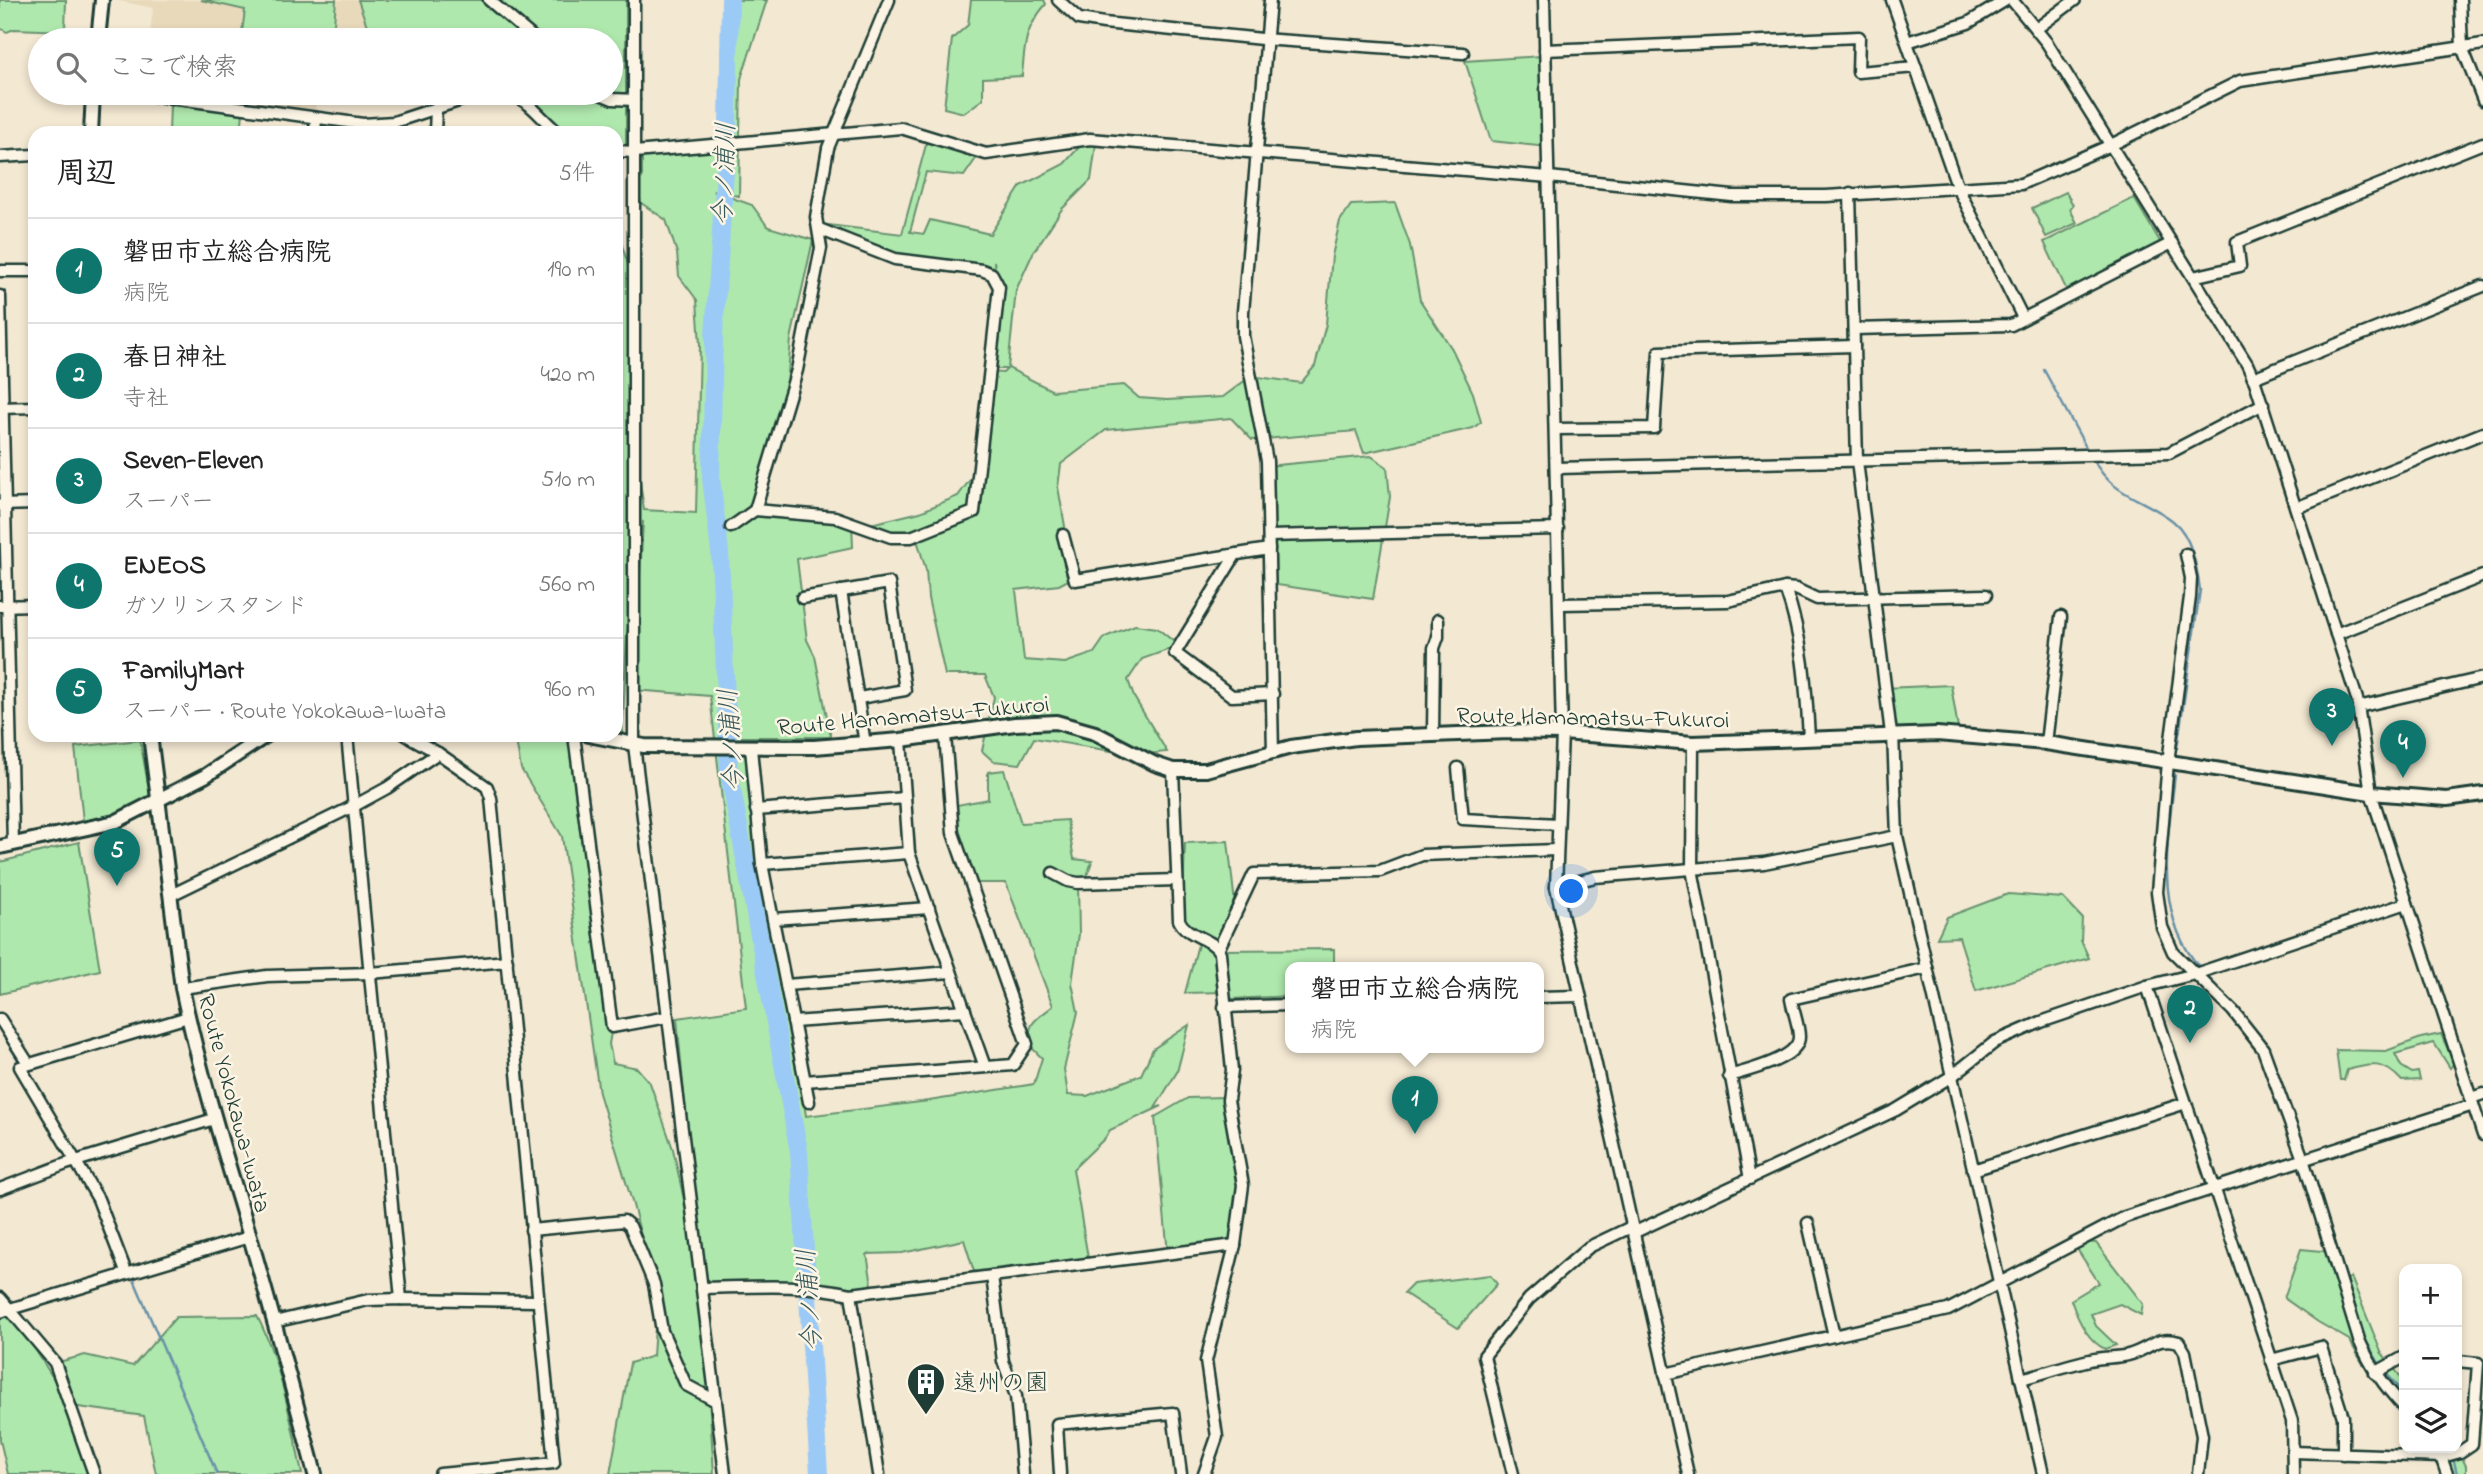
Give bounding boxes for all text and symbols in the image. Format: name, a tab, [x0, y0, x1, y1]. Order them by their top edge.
search box	[28, 28, 623, 105]
icon: search	[52, 48, 90, 86]
text: ここで検索	[108, 50, 238, 88]
water label: 今ノ浦川	[705, 121, 747, 227]
text: 周辺	[56, 153, 116, 197]
text: 5件	[559, 158, 595, 191]
text: 磐田市立総合病院	[123, 235, 331, 273]
text: 1	[75, 254, 83, 287]
text: 190 m	[547, 254, 595, 287]
text: 病院	[123, 278, 169, 311]
text: 春日神社	[123, 340, 227, 378]
text: 2	[73, 359, 85, 392]
text: 420 m	[541, 359, 595, 392]
text: 寺社	[123, 383, 169, 416]
text: Seven-Eleven	[123, 443, 263, 481]
text: 3	[74, 464, 84, 497]
text: 510 m	[541, 464, 595, 497]
text: スーパー	[123, 486, 214, 519]
text: ENEOS	[123, 548, 206, 586]
text: 4	[74, 569, 84, 602]
text: 560 m	[538, 569, 595, 602]
text: ガソリンスタンド	[123, 591, 307, 624]
text: FamilyMart	[123, 653, 244, 691]
text: 5	[72, 674, 86, 707]
text: 960 m	[544, 674, 595, 707]
water label: 今ノ浦川	[710, 687, 756, 793]
street label: Route Hamamatsu-Fukuroi	[776, 688, 1051, 747]
pin: 3	[2309, 688, 2355, 746]
text: スーパー · Route Yokokawa-Iwata	[123, 696, 446, 729]
street label: Route Hamamatsu-Fukuroi	[1456, 700, 1730, 739]
pin: 4	[2380, 720, 2426, 778]
pin: 5	[94, 828, 140, 886]
your location	[1554, 874, 1588, 908]
popup	[1285, 962, 1544, 1053]
text: 磐田市立総合病院	[1310, 972, 1519, 1010]
pin: 2	[2167, 985, 2213, 1043]
street label: Route Yokokawa-Iwata	[187, 990, 279, 1217]
text: 病院	[1310, 1015, 1356, 1048]
pin: 1	[1392, 1076, 1438, 1134]
water label: 今ノ浦川	[788, 1247, 834, 1353]
map controls	[2399, 1264, 2462, 1453]
button: +	[2399, 1264, 2462, 1327]
button: −	[2399, 1327, 2462, 1390]
building icon: 遠州の園	[905, 1361, 947, 1416]
place label: 遠州の園	[953, 1367, 1049, 1402]
button: layers	[2399, 1390, 2462, 1453]

